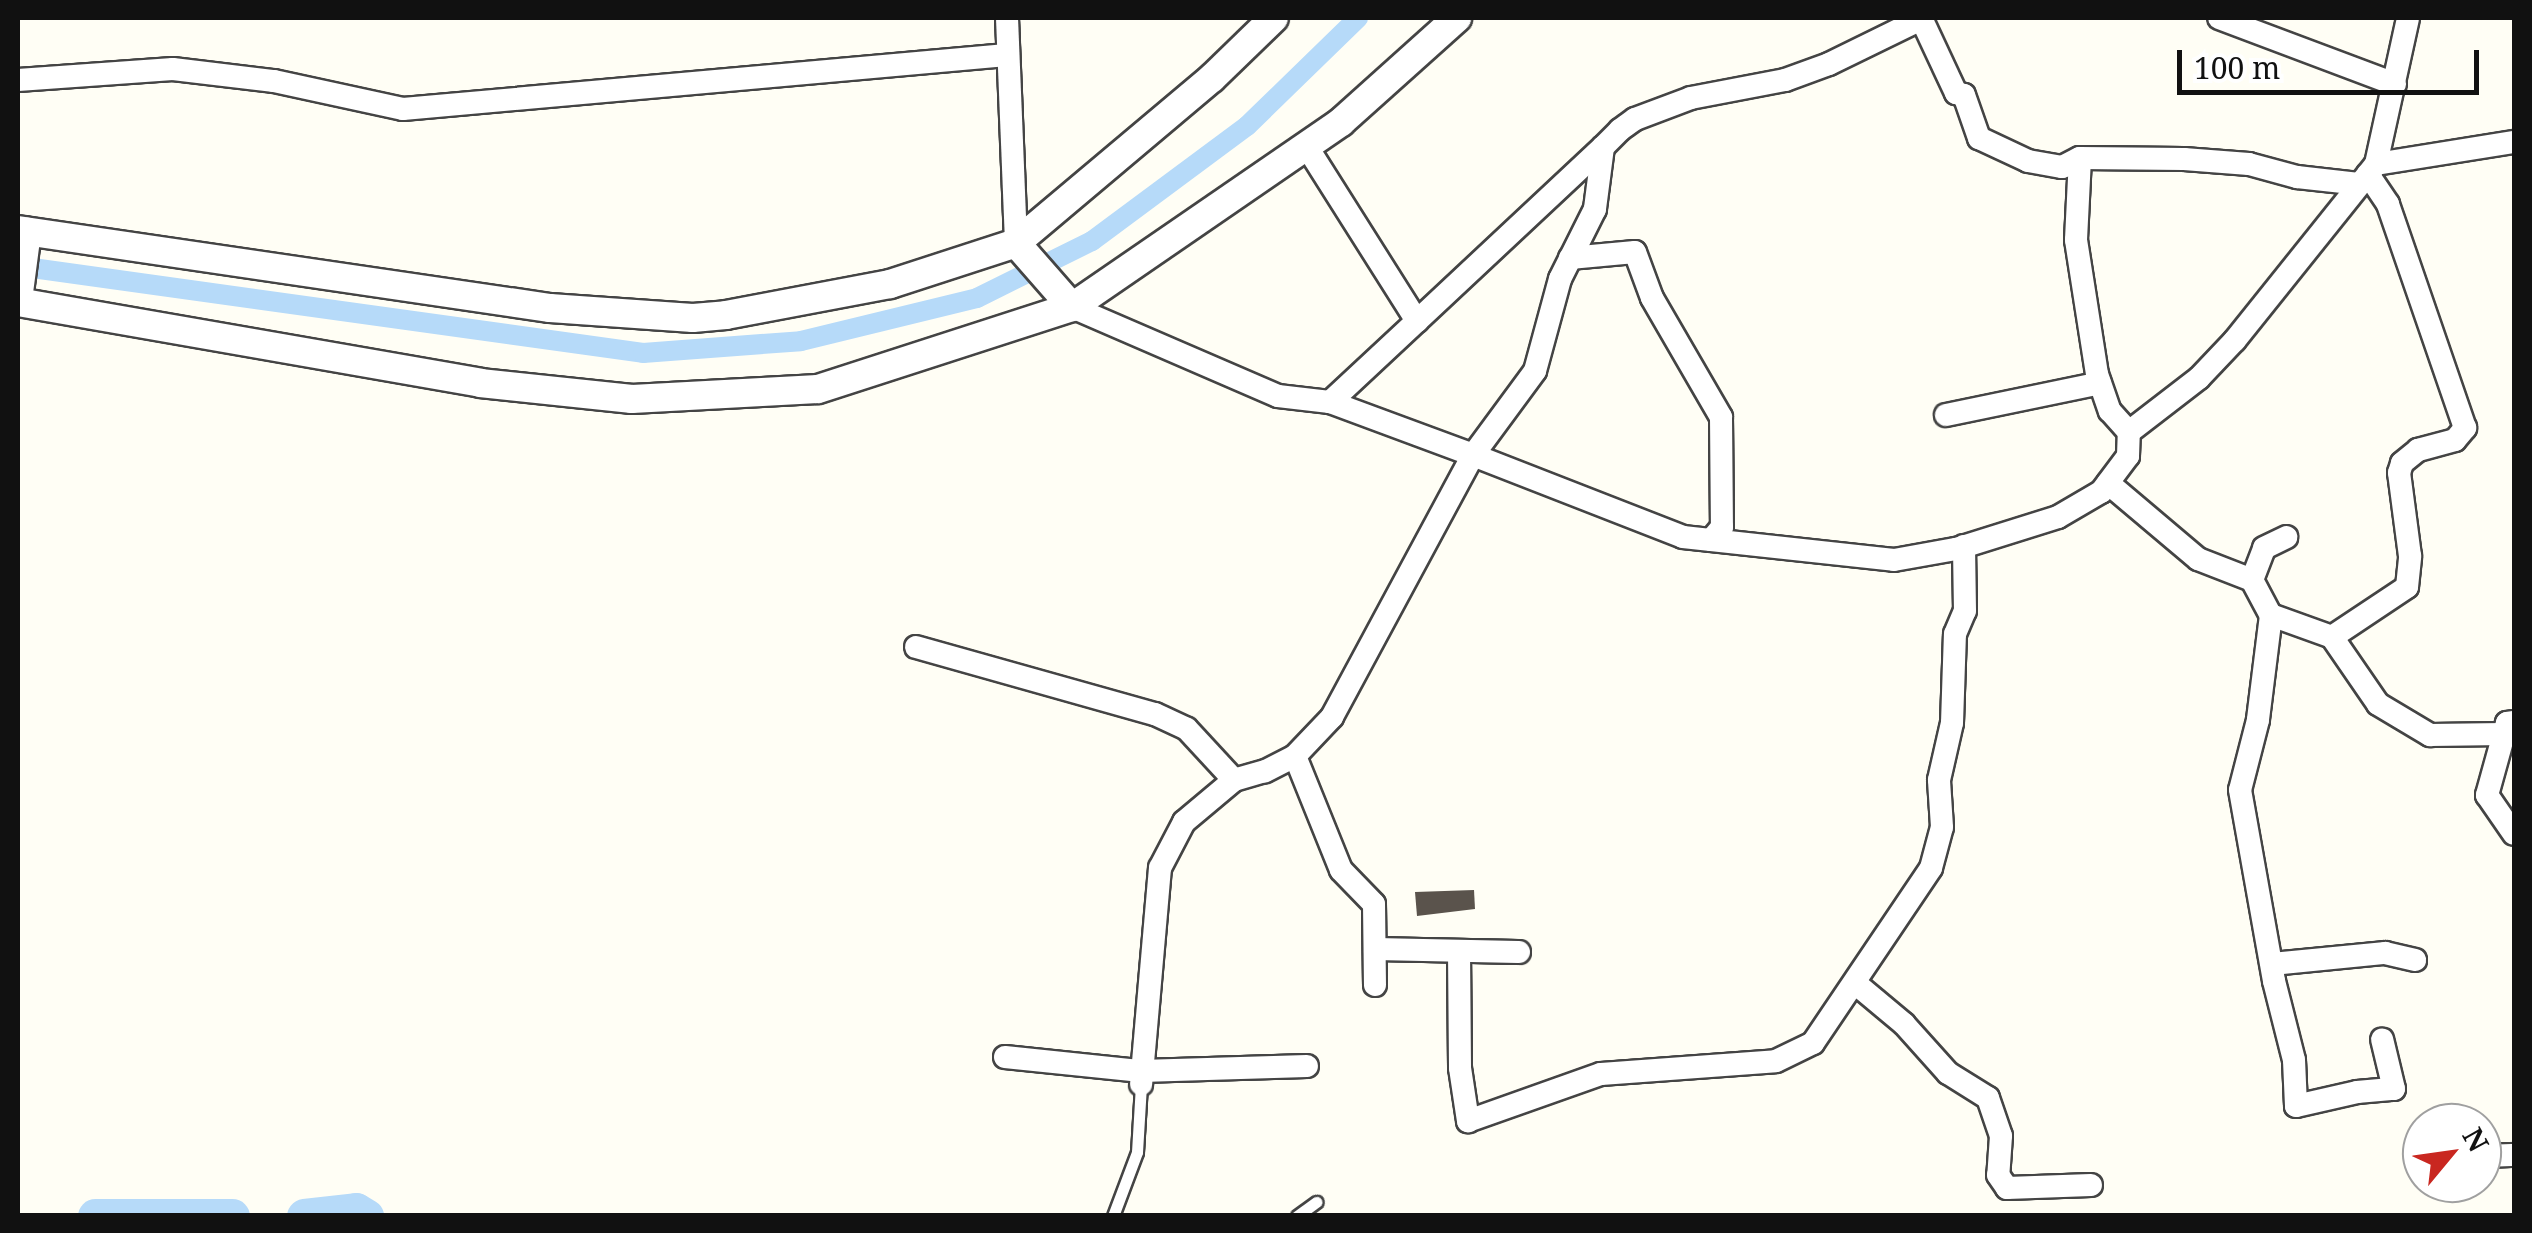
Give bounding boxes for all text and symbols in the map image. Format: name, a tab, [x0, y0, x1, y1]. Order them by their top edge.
scale bar	[2182, 30, 2484, 92]
text: 100 m	[2194, 47, 2280, 88]
north arrow	[2402, 1103, 2502, 1203]
text: N	[2455, 1121, 2498, 1158]

